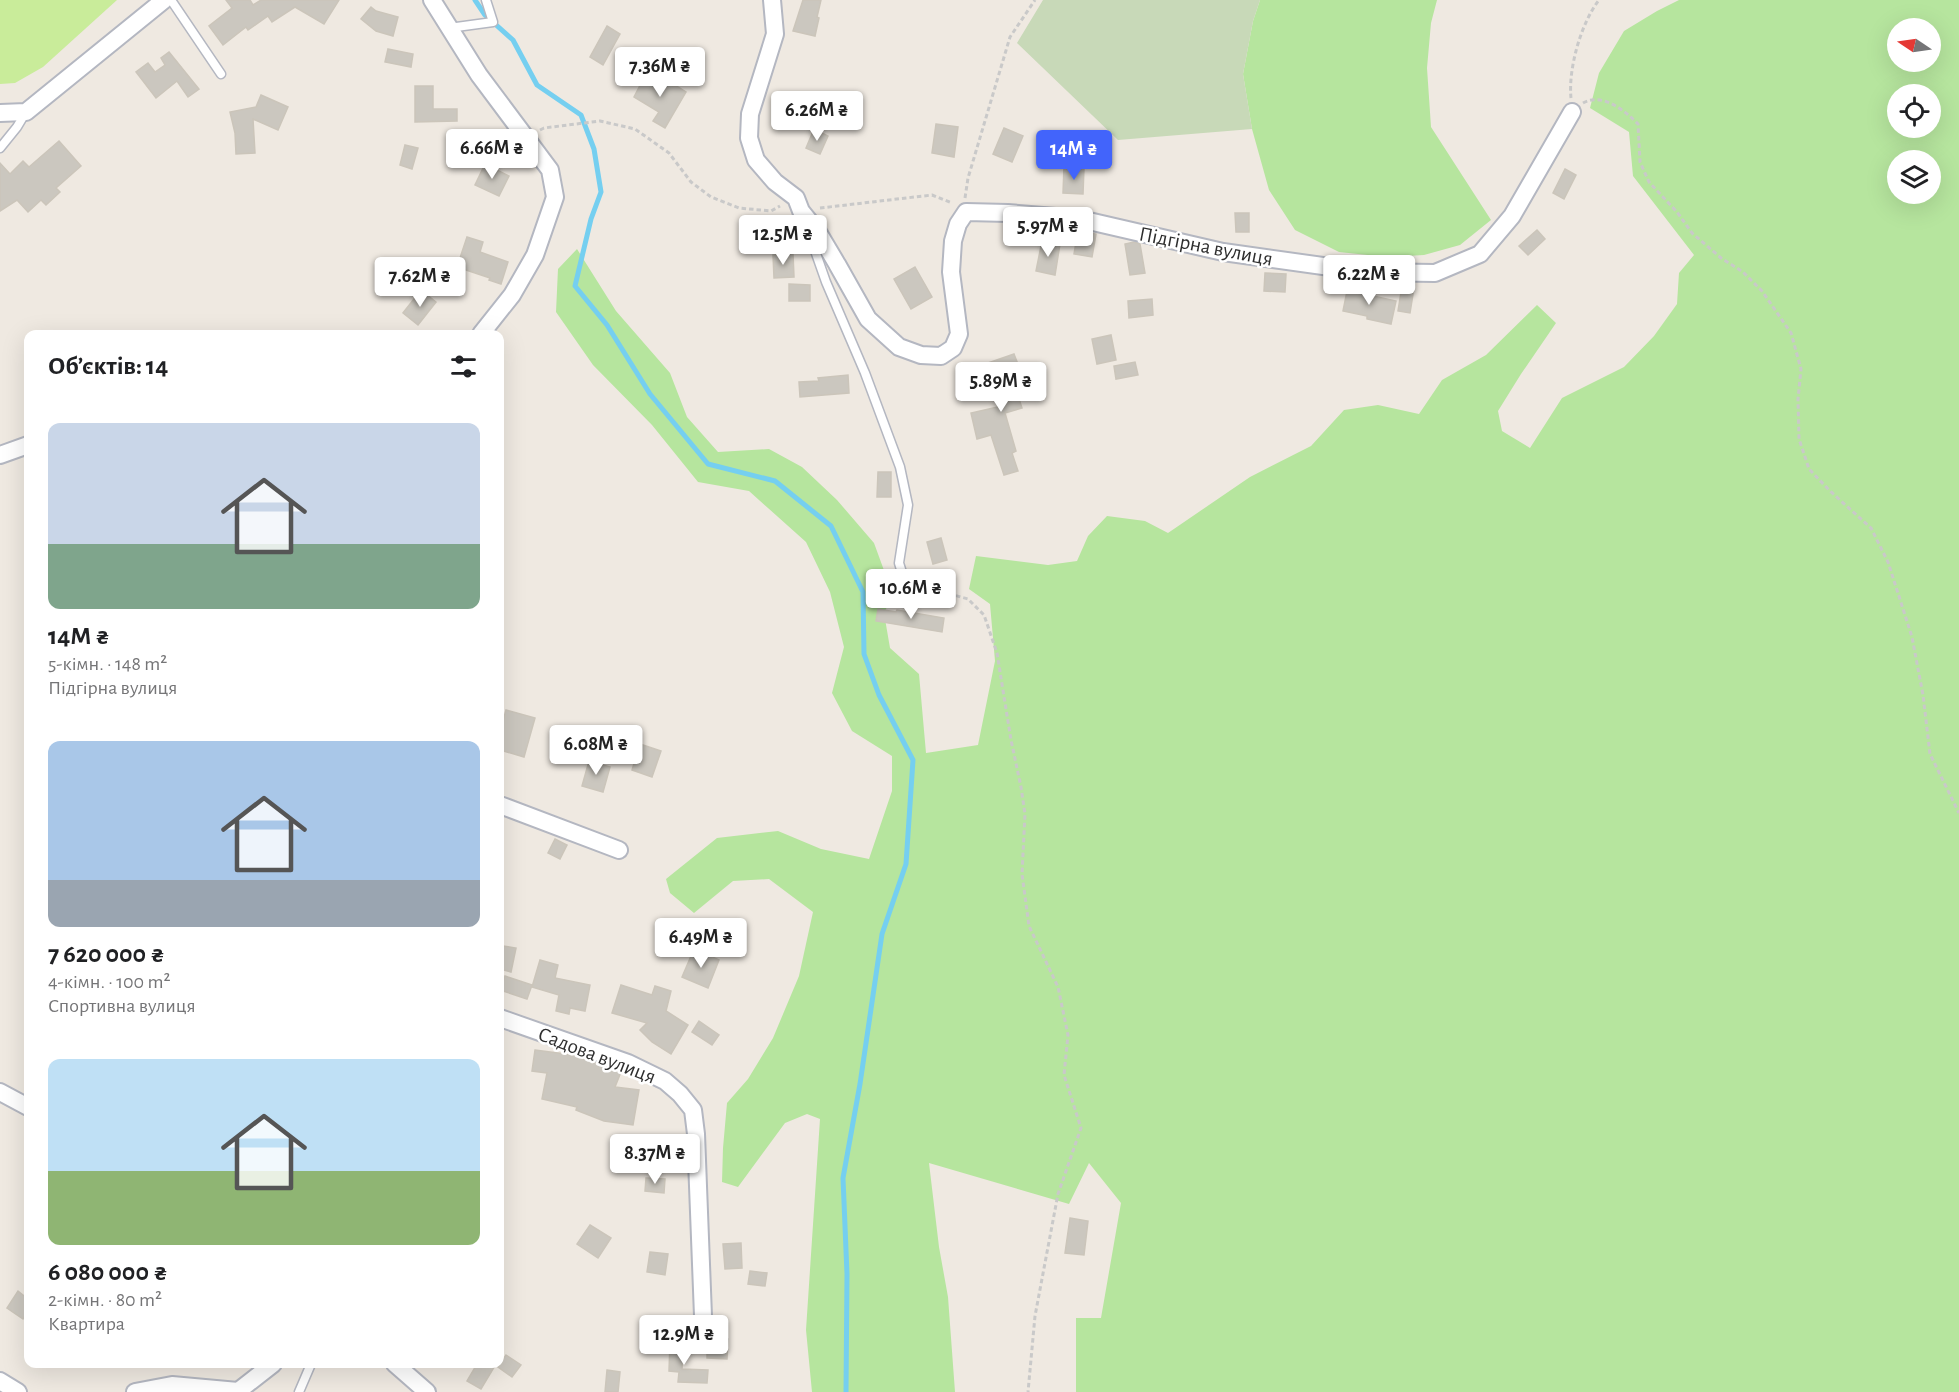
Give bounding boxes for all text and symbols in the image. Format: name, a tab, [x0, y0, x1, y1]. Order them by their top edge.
north arrow	[1887, 18, 1941, 72]
map controls	[1887, 18, 1941, 204]
pin: 7.36M ₴	[605, 47, 715, 98]
text: 7.36M ₴	[629, 56, 691, 76]
button: locate	[1887, 84, 1941, 138]
pin: 6.26M ₴	[762, 91, 872, 142]
text: 6.26M ₴	[785, 100, 849, 120]
pin: 6.66M ₴	[437, 129, 547, 180]
pin: 14M ₴	[1032, 130, 1116, 181]
text: 6.66M ₴	[460, 138, 524, 158]
text: 14M ₴	[1050, 139, 1098, 159]
button: layers	[1887, 150, 1941, 204]
pin: 5.97M ₴	[993, 207, 1103, 258]
pin: 12.5M ₴	[728, 215, 838, 266]
text: 5.97M ₴	[1017, 216, 1079, 236]
street label: Підгірна вулиця	[1137, 223, 1275, 270]
text: 12.5M ₴	[753, 224, 813, 244]
pin: 6.22M ₴	[1314, 255, 1424, 306]
pin: 7.62M ₴	[365, 257, 475, 308]
text: 6.22M ₴	[1337, 264, 1401, 284]
text: 7.62M ₴	[389, 266, 451, 286]
icon: filters	[447, 350, 480, 383]
text: Об’єктів: 14	[48, 353, 168, 379]
pin: 5.89M ₴	[946, 362, 1056, 413]
text: 5.89M ₴	[969, 371, 1033, 391]
icon: home	[210, 462, 318, 570]
pin: 10.6M ₴	[856, 569, 966, 620]
text: 10.6M ₴	[880, 578, 942, 598]
text: 14M ₴	[48, 623, 110, 649]
text: 5-кімн. · 148 m²	[48, 654, 167, 674]
text: Підгірна вулиця	[48, 678, 177, 698]
pin: 6.08M ₴	[541, 725, 651, 776]
text: 6.08M ₴	[563, 734, 629, 754]
icon: home	[210, 780, 318, 888]
pin: 6.49M ₴	[646, 918, 756, 969]
text: 6.49M ₴	[669, 927, 733, 947]
text: 7 620 000 ₴	[48, 941, 165, 967]
text: 4-кімн. · 100 m²	[48, 972, 170, 992]
text: Спортивна вулиця	[48, 996, 196, 1016]
street label: Садова вулиця	[535, 1023, 659, 1088]
icon: home	[210, 1098, 318, 1206]
pin: 8.37M ₴	[600, 1134, 710, 1185]
text: 8.37M ₴	[624, 1143, 686, 1163]
text: 6 080 000 ₴	[48, 1259, 168, 1285]
text: 2-кімн. · 80 m²	[48, 1290, 162, 1310]
text: Квартира	[48, 1314, 125, 1334]
pin: 12.9M ₴	[629, 1315, 739, 1366]
text: 12.9M ₴	[653, 1324, 715, 1344]

